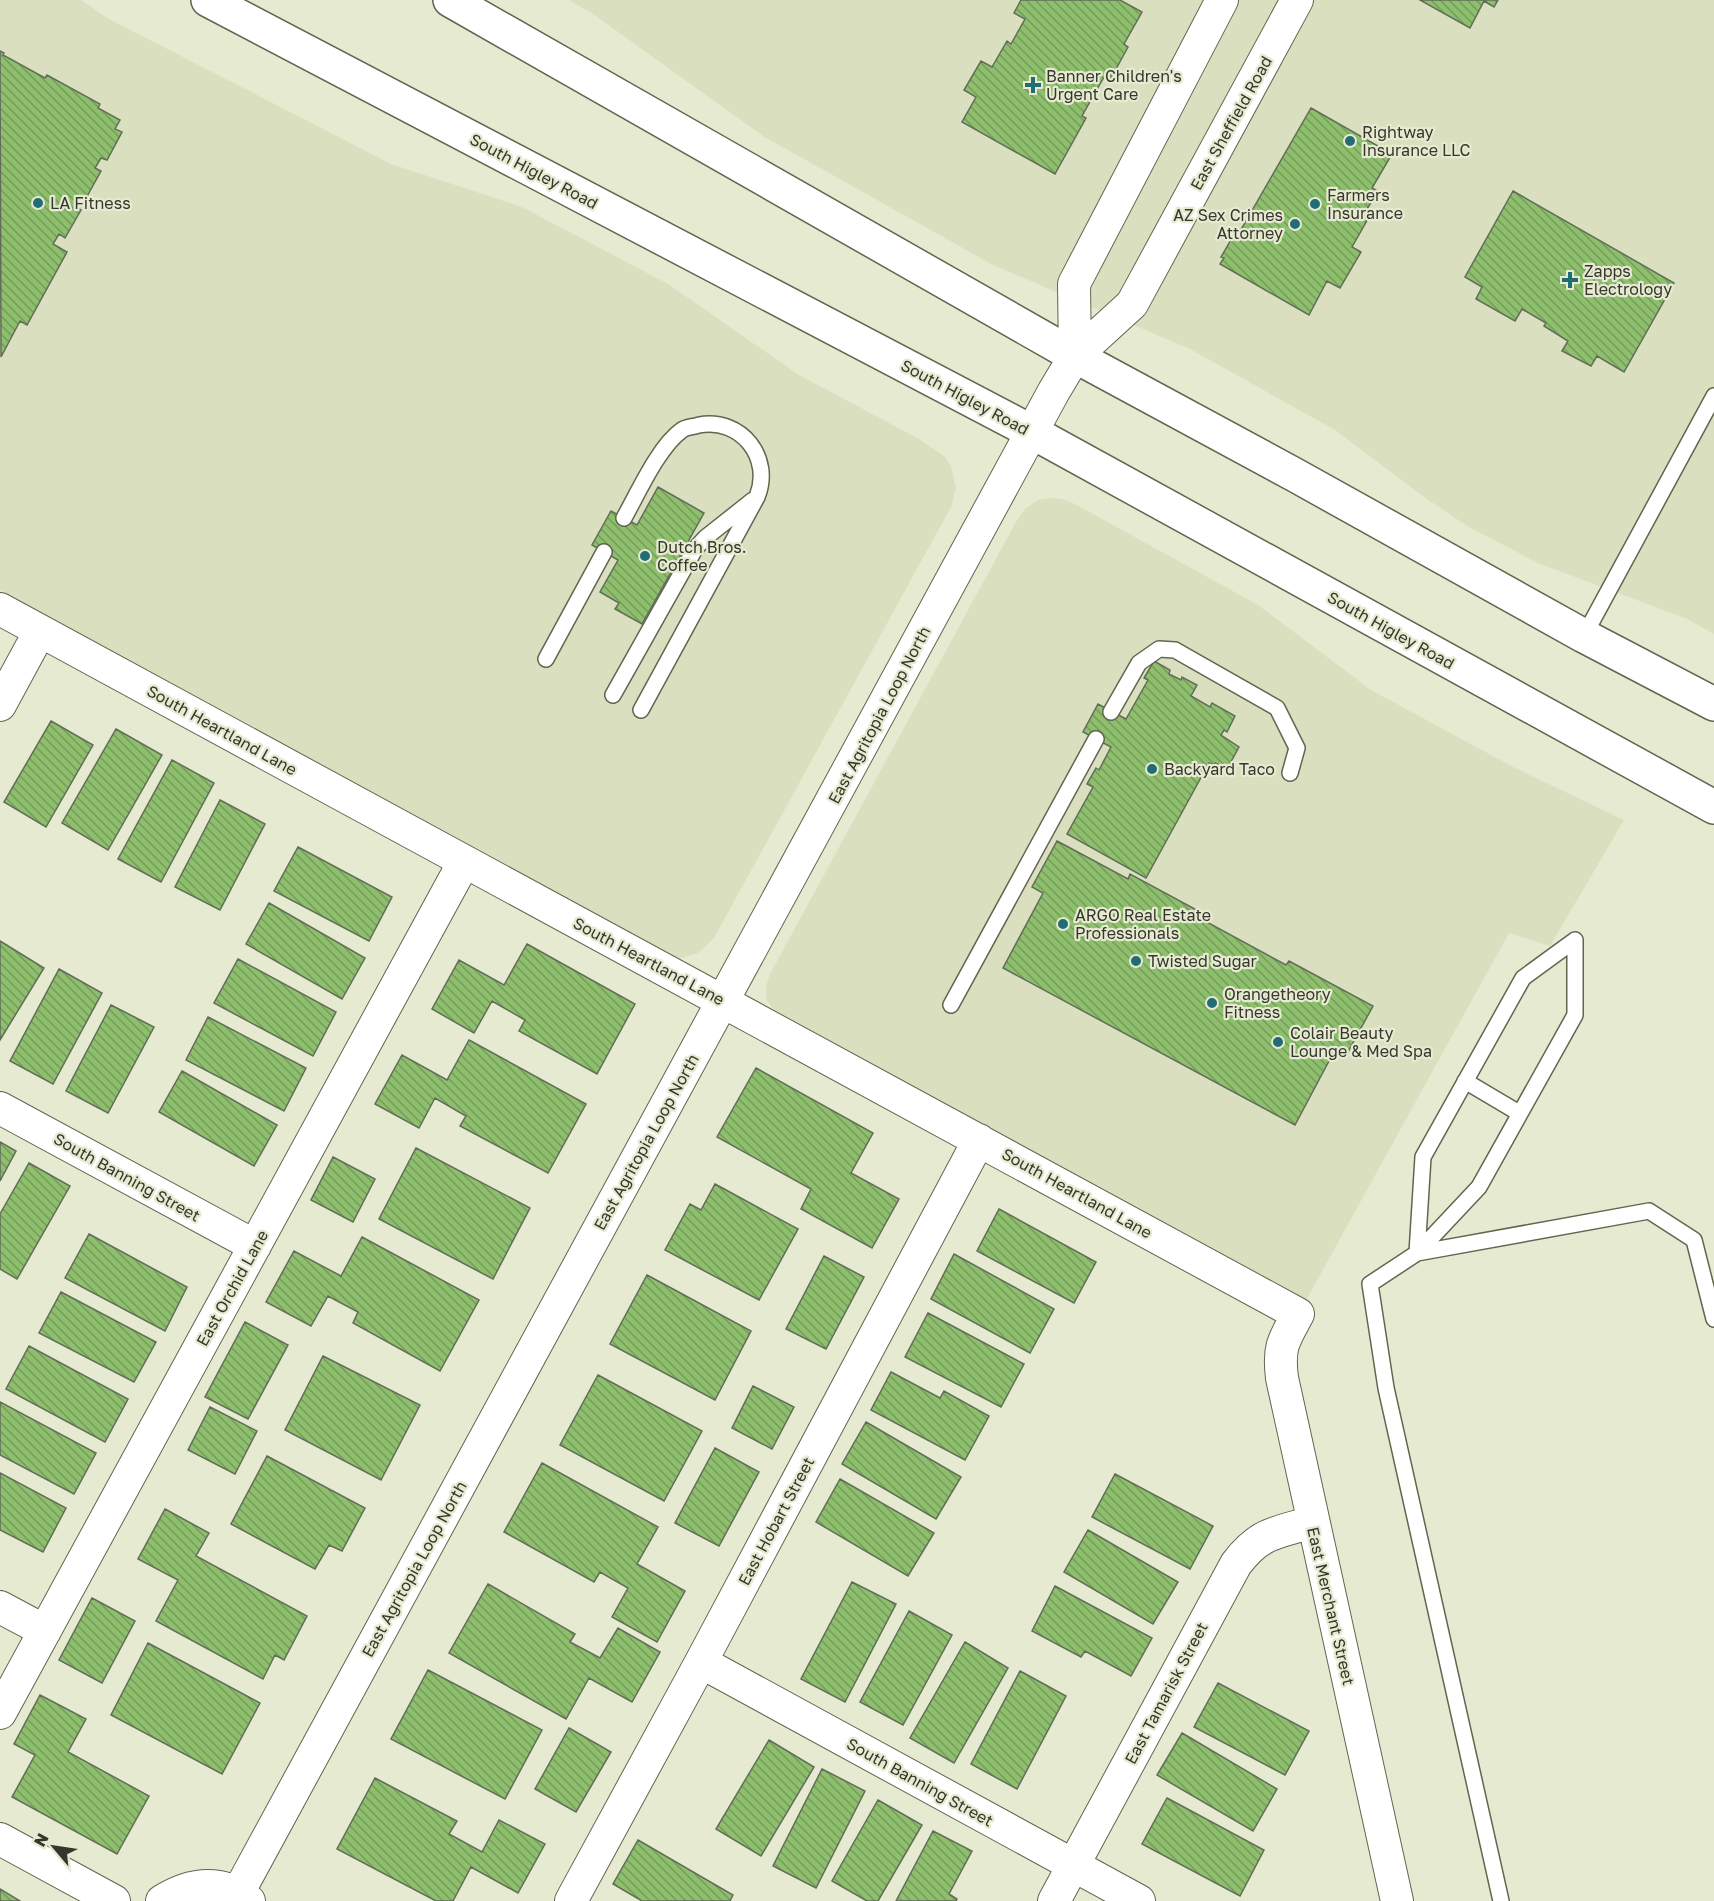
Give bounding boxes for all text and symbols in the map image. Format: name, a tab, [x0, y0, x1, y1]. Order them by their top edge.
street label: East Sheffield Road	[1186, 52, 1276, 194]
place label: Banner Children's Urgent Care	[1046, 66, 1182, 104]
marker: Banner Children's Urgent Care	[1024, 76, 1042, 94]
place label: Rightway Insurance LLC	[1362, 122, 1471, 160]
street label: South Higley Road	[467, 129, 601, 213]
marker: Rightway Insurance LLC	[1343, 134, 1357, 148]
place label: Farmers Insurance	[1327, 185, 1403, 223]
place label: LA Fitness	[50, 193, 131, 213]
marker: LA Fitness	[31, 196, 45, 210]
marker: Farmers Insurance	[1308, 197, 1322, 211]
place label: AZ Sex Crimes Attorney	[1173, 205, 1283, 243]
marker: AZ Sex Crimes Attorney	[1288, 217, 1302, 231]
place label: Zapps Electrology	[1584, 261, 1672, 299]
marker: Zapps Electrology	[1561, 271, 1579, 289]
street label: South Higley Road	[898, 355, 1032, 439]
place label: Dutch Bros. Coffee	[657, 537, 747, 575]
marker: Dutch Bros. Coffee	[638, 549, 652, 563]
street label: South Higley Road	[1324, 587, 1458, 673]
street label: East Agritopia Loop North	[824, 623, 934, 807]
street label: South Heartland Lane	[143, 680, 301, 780]
place label: Backyard Taco	[1164, 759, 1275, 779]
marker: Backyard Taco	[1145, 762, 1159, 776]
place label: ARGO Real Estate Professionals	[1075, 905, 1211, 943]
street label: South Heartland Lane	[570, 913, 728, 1009]
marker: ARGO Real Estate Professionals	[1056, 917, 1070, 931]
place label: Twisted Sugar	[1148, 951, 1257, 971]
marker: Twisted Sugar	[1129, 954, 1143, 968]
place label: Orangetheory Fitness	[1224, 984, 1331, 1022]
marker: Orangetheory Fitness	[1205, 996, 1219, 1010]
place label: Colair Beauty Lounge & Med Spa	[1290, 1023, 1432, 1061]
marker: Colair Beauty Lounge & Med Spa	[1271, 1035, 1285, 1049]
street label: East Agritopia Loop North	[589, 1050, 703, 1234]
street label: South Banning Street	[50, 1128, 204, 1226]
street label: South Heartland Lane	[998, 1143, 1156, 1243]
street label: East Orchid Lane	[192, 1226, 272, 1350]
street label: East Hobart Street	[734, 1453, 818, 1589]
street label: East Agritopia Loop North	[357, 1477, 471, 1661]
street label: East Merchant Street	[1303, 1525, 1359, 1687]
street label: East Tamarisk Street	[1120, 1619, 1212, 1767]
street label: South Banning Street	[843, 1733, 997, 1831]
north arrow	[24, 1817, 84, 1877]
text: N	[29, 1830, 53, 1850]

